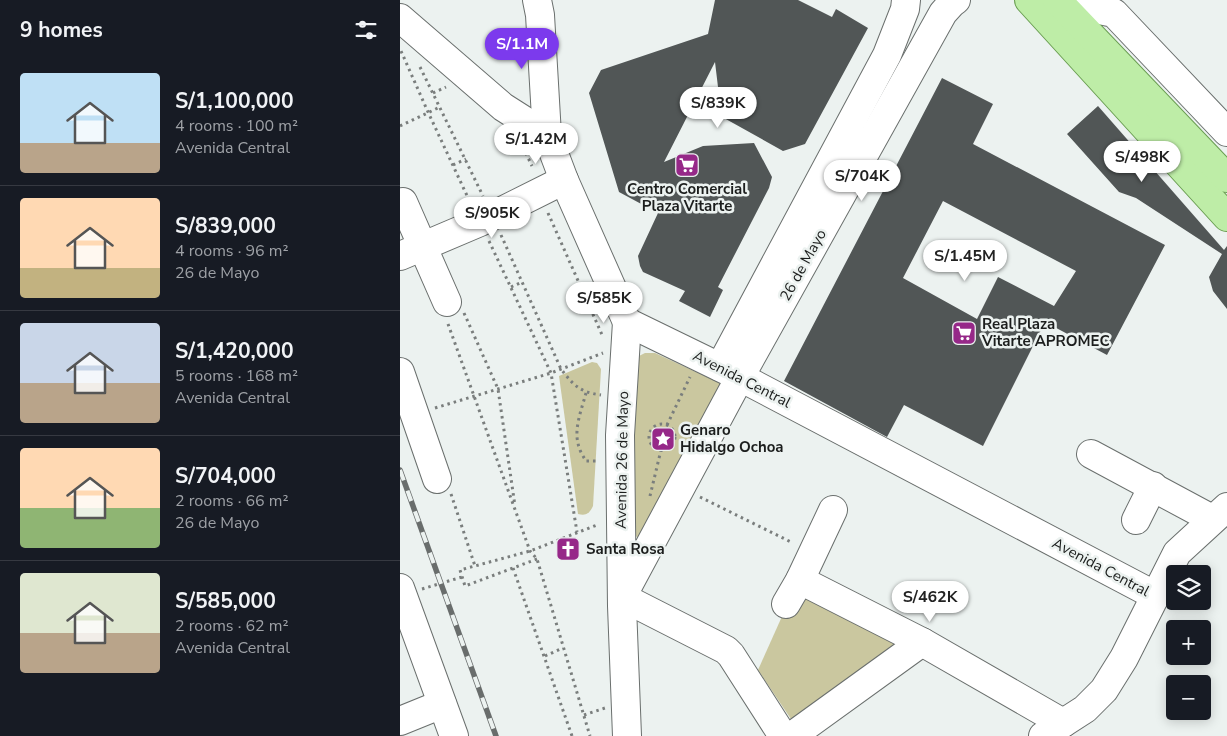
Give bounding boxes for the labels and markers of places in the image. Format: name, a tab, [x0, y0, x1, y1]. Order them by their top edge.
pin: S/1.1M	[481, 28, 563, 70]
pin: S/839K	[677, 86, 759, 129]
pin: S/1.42M	[490, 122, 582, 165]
pin: S/498K	[1101, 140, 1183, 183]
supermarket icon: Centro Comercial Plaza Vitarte	[674, 152, 700, 178]
pin: S/704K	[821, 160, 903, 202]
place label: Centro Comercial Plaza Vitarte	[627, 179, 747, 216]
pin: S/905K	[451, 196, 533, 239]
pin: S/1.45M	[919, 240, 1011, 282]
pin: S/585K	[563, 282, 645, 324]
place label: Real Plaza Vitarte APROMEC	[981, 314, 1110, 351]
supermarket icon: Real Plaza Vitarte APROMEC	[951, 320, 977, 346]
place label: Genaro Hidalgo Ochoa	[680, 420, 784, 457]
place icon: Genaro Hidalgo Ochoa	[650, 426, 676, 452]
church icon: Santa Rosa	[555, 536, 581, 562]
place label: Santa Rosa	[586, 539, 665, 559]
pin: S/462K	[889, 580, 971, 623]

